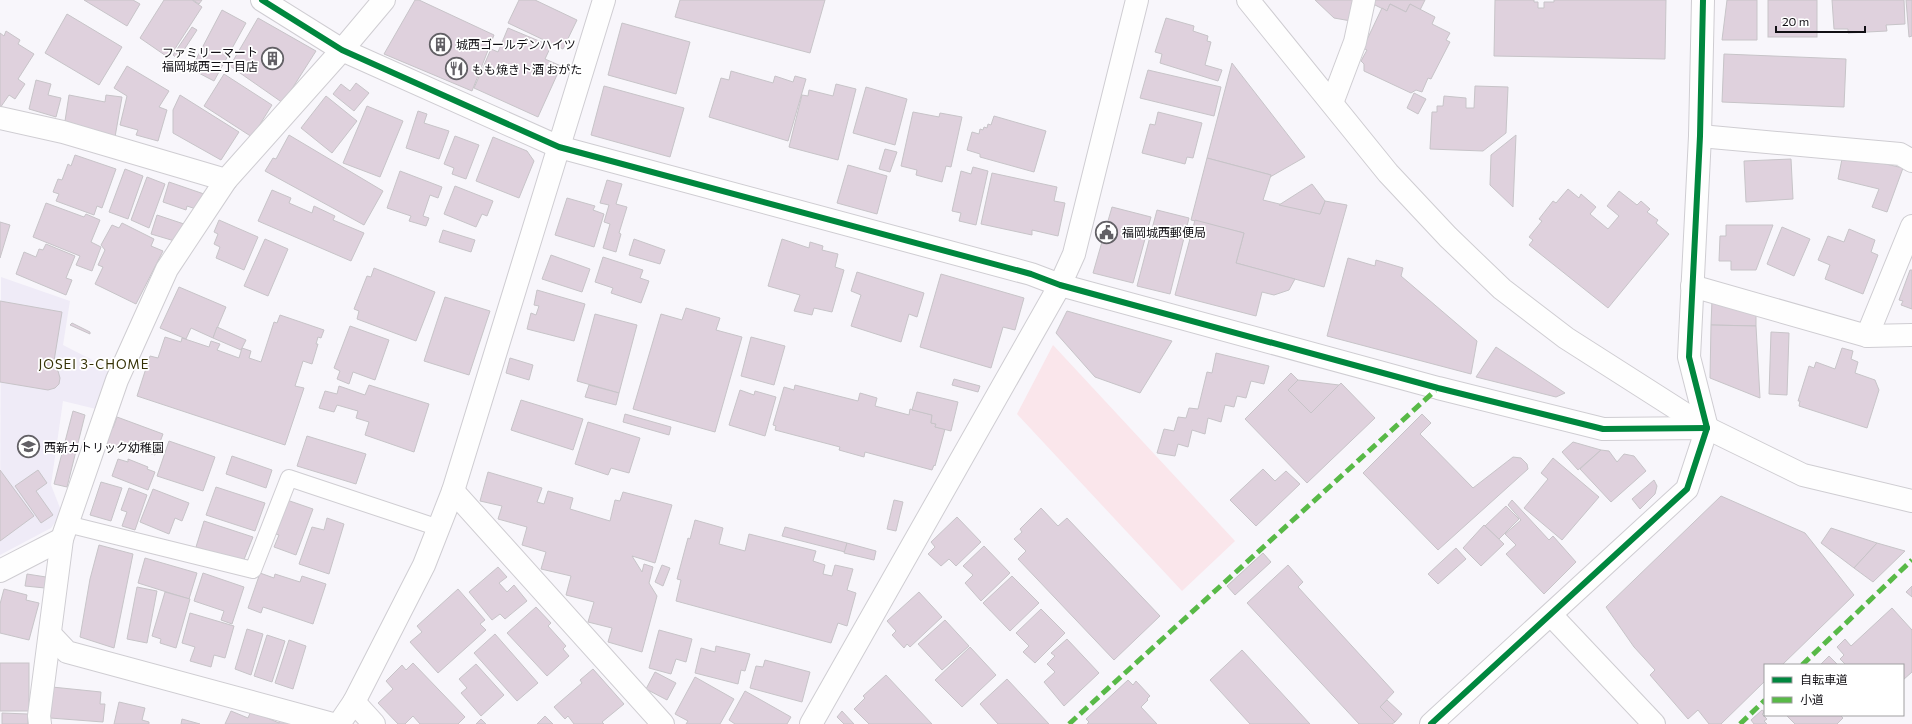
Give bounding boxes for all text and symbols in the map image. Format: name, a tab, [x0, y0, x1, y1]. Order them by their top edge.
scale bar	[1776, 8, 1865, 34]
text: 20 m	[1782, 14, 1809, 28]
building icon: 城西ゴールデンハイツ	[427, 31, 453, 57]
place label: 城西ゴールデンハイツ	[456, 37, 576, 51]
place label: ファミリーマート 福岡城西三丁目店	[162, 45, 258, 73]
building icon: ファミリーマート 福岡城西三丁目店	[260, 46, 286, 72]
restaurant icon: もも焼きト酒 おがた	[443, 56, 469, 82]
place label: もも焼きト酒 おがた	[472, 62, 582, 76]
public building icon: 福岡城西郵便局	[1093, 219, 1119, 245]
place label: 福岡城西郵便局	[1122, 225, 1206, 239]
district label: JOSEI 3-CHOME	[39, 356, 149, 372]
school or university icon: 西新カトリック幼稚園	[15, 434, 41, 460]
place label: 西新カトリック幼稚園	[44, 440, 164, 454]
legend	[1764, 664, 1904, 716]
text: 自転車道	[1800, 672, 1848, 686]
text: 小道	[1800, 692, 1824, 706]

